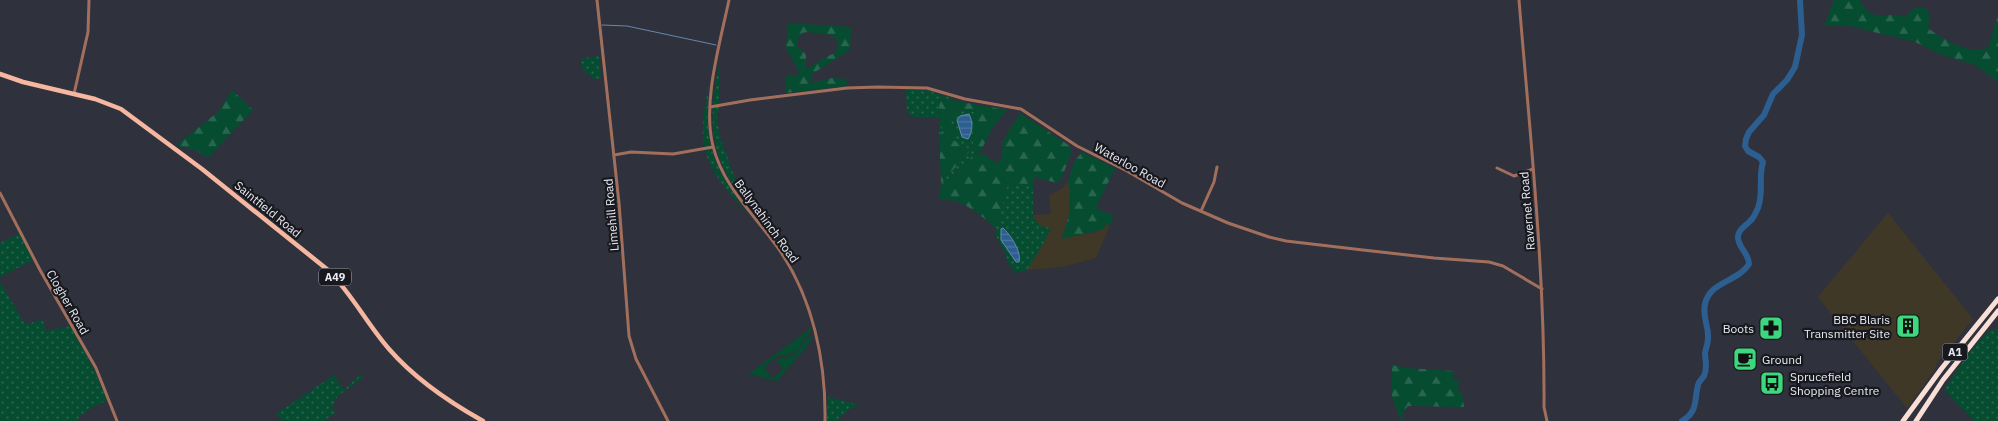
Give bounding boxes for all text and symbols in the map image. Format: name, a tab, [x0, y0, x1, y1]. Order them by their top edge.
street label: Waterloo Road	[1092, 139, 1168, 191]
street label: Ravernet Road	[1516, 171, 1538, 251]
street label: Ballynahinch Road	[732, 176, 802, 266]
street label: Saintfield Road	[232, 178, 304, 240]
street label: Limehill Road	[600, 178, 622, 252]
street label: Clogher Road	[44, 267, 92, 337]
road number: A49	[319, 268, 351, 286]
place label: BBC Blaris Transmitter Site	[1804, 312, 1890, 341]
building icon: BBC Blaris Transmitter Site	[1895, 313, 1921, 339]
pharmacy icon: Boots	[1758, 315, 1784, 341]
place label: Boots	[1723, 321, 1754, 336]
road number: A1	[1942, 344, 1968, 361]
cafe icon: Ground	[1732, 346, 1758, 372]
place label: Ground	[1762, 352, 1802, 367]
place label: Sprucefield Shopping Centre	[1790, 369, 1880, 398]
bus stop icon: Sprucefield Shopping Centre	[1759, 370, 1785, 396]

